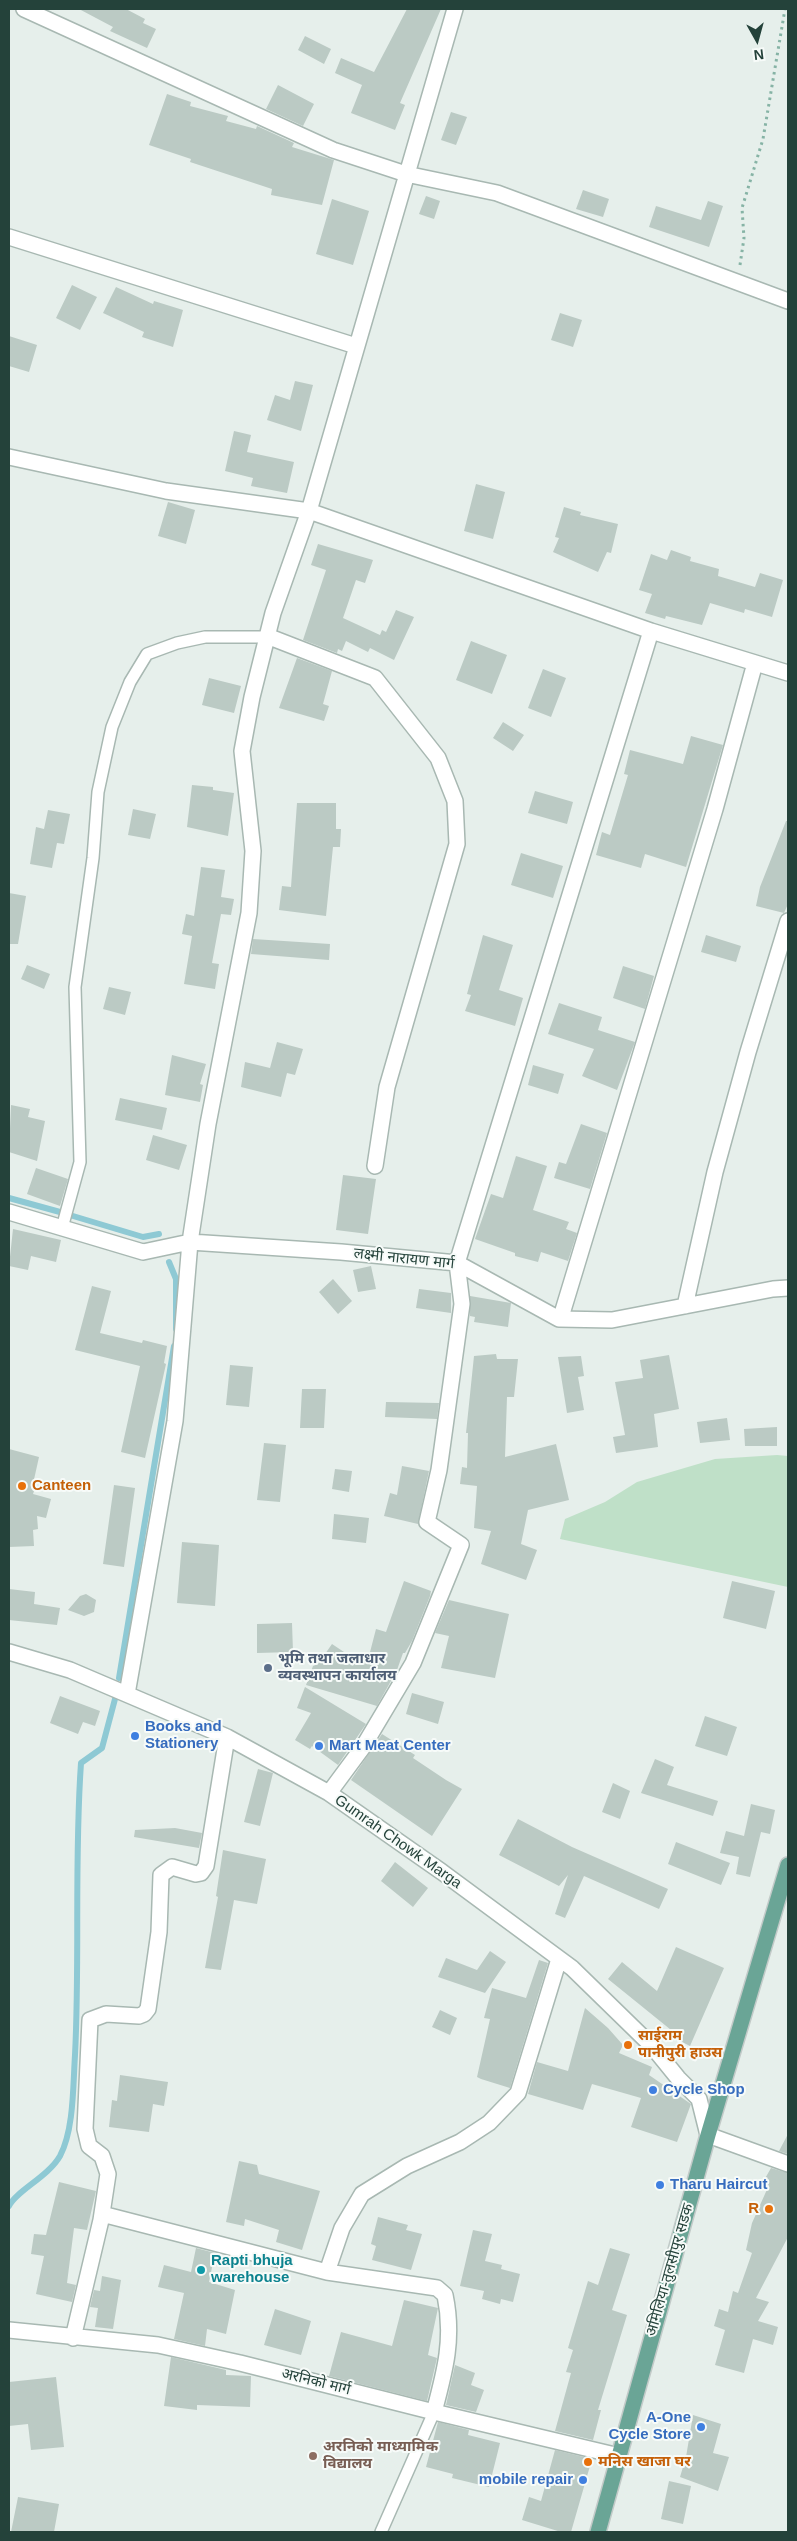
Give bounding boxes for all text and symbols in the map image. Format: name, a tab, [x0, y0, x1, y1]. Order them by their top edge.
north arrow	[732, 15, 782, 65]
text: N	[753, 46, 765, 63]
street label: लक्ष्मी नारायण मार्ग	[353, 1245, 455, 1273]
place label: Canteen	[32, 1477, 91, 1495]
marker: Canteen	[16, 1480, 28, 1492]
place label: भूमि तथा जलाधार व्यवस्थापन कार्यालय	[278, 1650, 397, 1685]
marker: भूमि तथा जलाधार व्यवस्थापन कार्यालय	[262, 1662, 274, 1674]
place label: Books and Stationery	[145, 1718, 222, 1753]
marker: Books and Stationery	[129, 1730, 141, 1742]
place label: Mart Meat Center	[329, 1737, 451, 1755]
marker: Mart Meat Center	[313, 1740, 325, 1752]
street label: Gumrah Chowk Marga	[331, 1791, 465, 1893]
place label: साईराम पानीपुरी हाउस	[638, 2027, 722, 2062]
marker: साईराम पानीपुरी हाउस	[622, 2039, 634, 2051]
place label: Cycle Shop	[663, 2081, 745, 2099]
marker: Cycle Shop	[647, 2084, 659, 2096]
place label: Tharu Haircut	[670, 2176, 768, 2194]
marker: Tharu Haircut	[654, 2179, 666, 2191]
place label: R	[748, 2200, 759, 2218]
street label: अमिलिया-तुलसीपुर सडक	[642, 2202, 698, 2338]
marker: R	[763, 2203, 775, 2215]
place label: Rapti bhuja warehouse	[211, 2252, 293, 2287]
marker: Rapti bhuja warehouse	[195, 2264, 207, 2276]
street label: अरनिको मार्ग	[280, 2365, 352, 2399]
place label: A-One Cycle Store	[608, 2409, 691, 2444]
marker: A-One Cycle Store	[695, 2421, 707, 2433]
place label: अरनिको माध्यामिक विद्यालय	[323, 2438, 438, 2473]
marker: अरनिको माध्यामिक विद्यालय	[307, 2450, 319, 2462]
place label: मनिस खाजा घर	[598, 2453, 691, 2471]
marker: मनिस खाजा घर	[582, 2456, 594, 2468]
place label: mobile repair	[479, 2471, 573, 2489]
marker: mobile repair	[577, 2474, 589, 2486]

